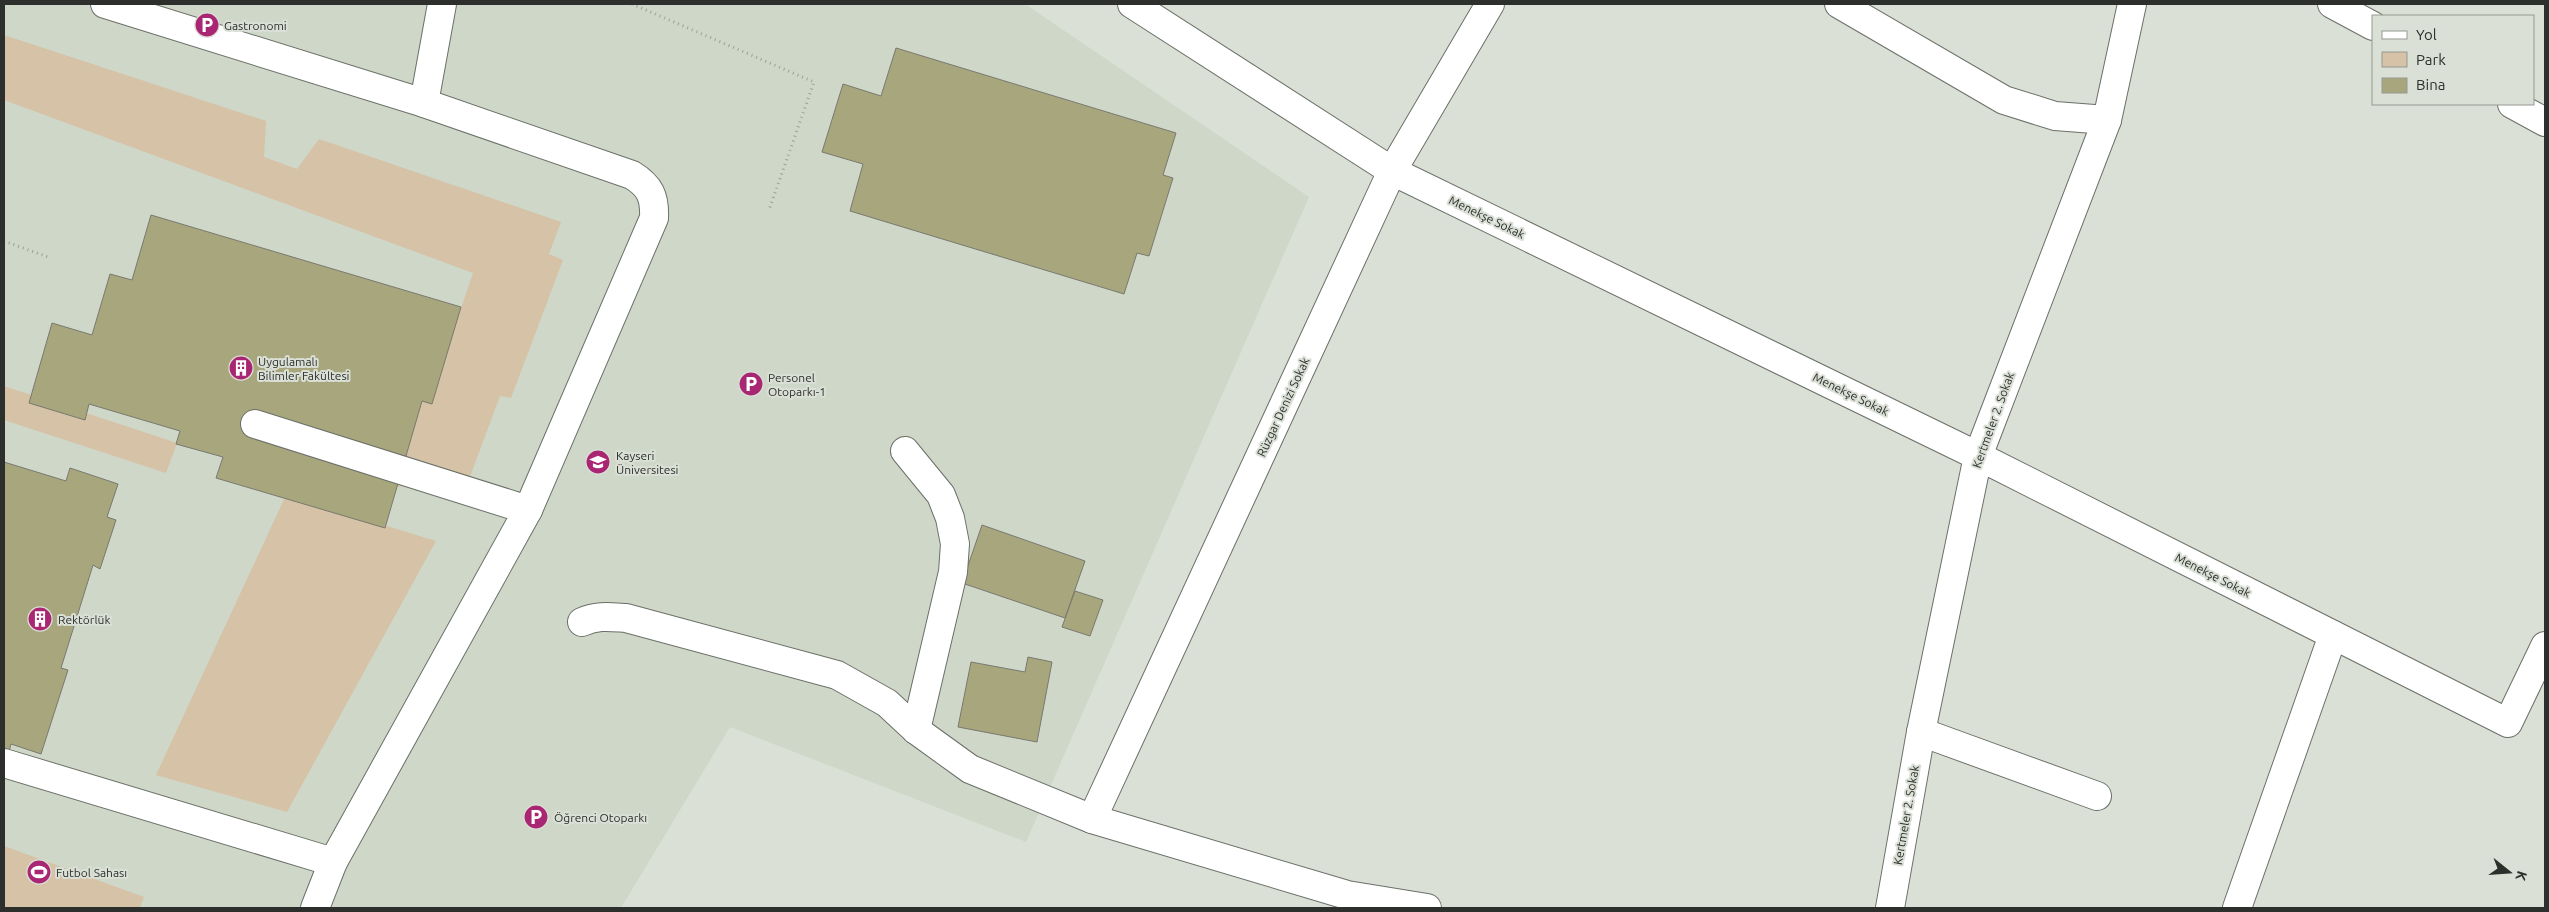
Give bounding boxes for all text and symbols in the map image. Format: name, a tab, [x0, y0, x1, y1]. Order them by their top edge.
parking icon: Gastronomi	[194, 12, 220, 38]
legend	[2372, 15, 2534, 105]
place label: Gastronomi	[224, 19, 287, 32]
text: Yol	[2416, 26, 2437, 43]
text: Park	[2416, 51, 2446, 68]
text: Bina	[2416, 76, 2445, 93]
street label: Menekşe Sokak	[1447, 193, 1527, 241]
building icon: Uygulamalı Bilimler Fakültesi	[228, 355, 254, 381]
place label: Uygulamalı Bilimler Fakültesi	[258, 355, 350, 382]
street label: Rüzgar Denizi Sokak	[1254, 355, 1312, 459]
street label: Menekşe Sokak	[1811, 370, 1891, 418]
street label: Kertmeler 2. Sokak	[1970, 370, 2016, 470]
parking icon: Personel Otoparkı-1	[738, 371, 764, 397]
place label: Personel Otoparkı-1	[768, 371, 826, 398]
school or university icon: Kayseri Üniversitesi	[585, 449, 611, 475]
place label: Kayseri Üniversitesi	[616, 449, 679, 476]
street label: Menekşe Sokak	[2173, 550, 2253, 600]
building icon: Rektörlük	[27, 606, 53, 632]
place label: Rektörlük	[58, 613, 110, 626]
street label: Kertmeler 2. Sokak	[1891, 764, 1921, 866]
parking icon: Öğrenci Otoparkı	[523, 804, 549, 830]
place label: Öğrenci Otoparkı	[554, 811, 647, 824]
north arrow	[2484, 847, 2534, 897]
sports icon: Futbol Sahası	[26, 859, 52, 885]
place label: Futbol Sahası	[56, 866, 127, 879]
text: K	[2512, 869, 2530, 883]

